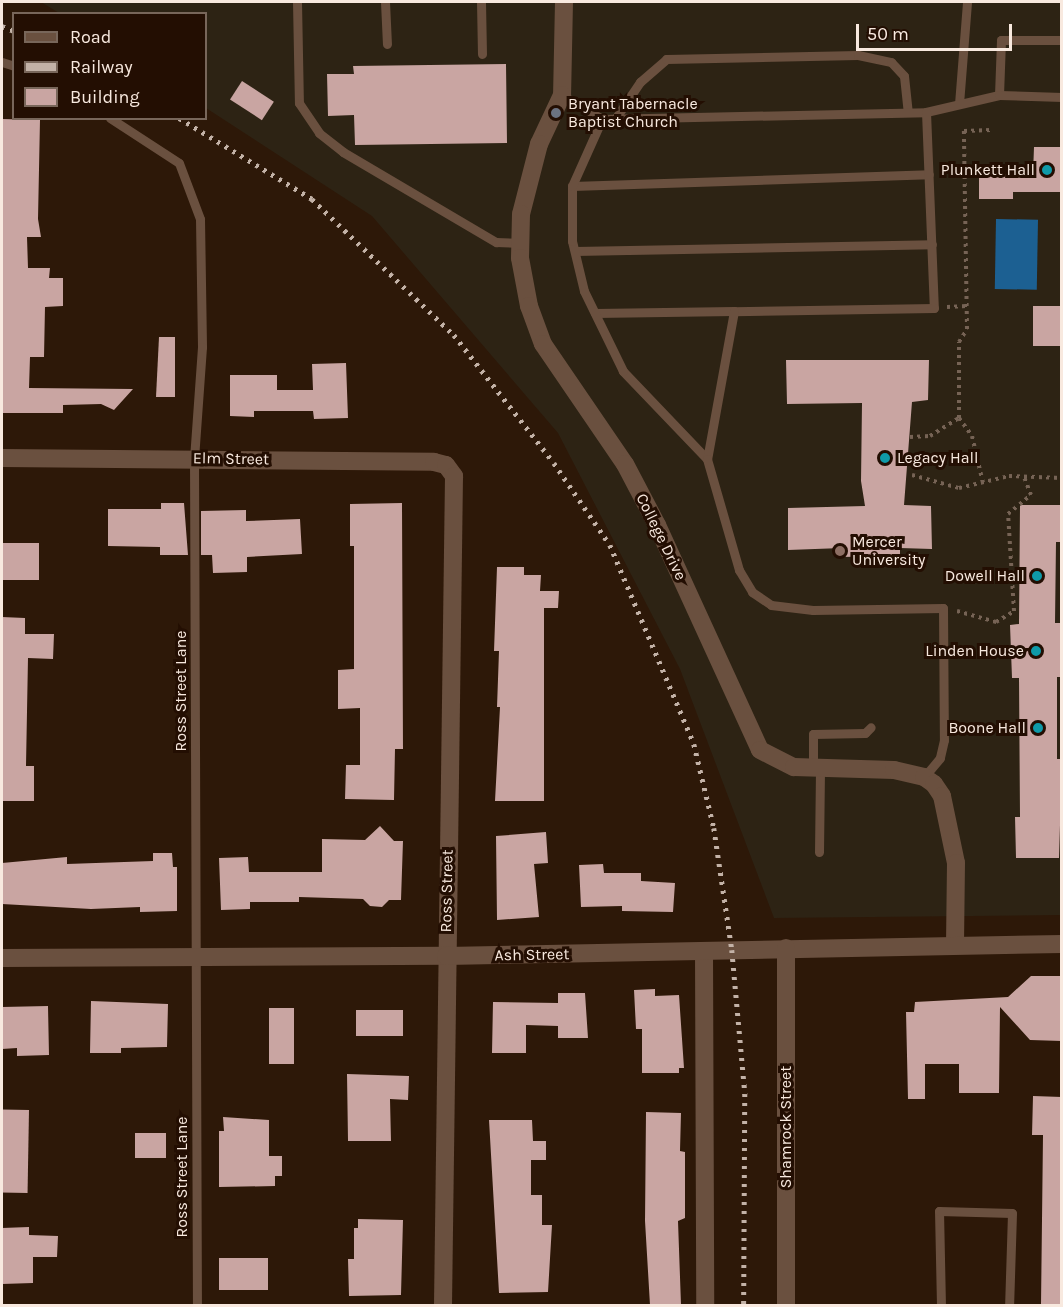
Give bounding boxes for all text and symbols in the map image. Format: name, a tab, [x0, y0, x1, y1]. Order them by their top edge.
legend	[12, 12, 207, 120]
scale bar	[859, 12, 1015, 50]
text: 50 m	[867, 23, 909, 45]
text: Road	[70, 26, 111, 48]
text: Railway	[70, 56, 133, 78]
text: Building	[70, 86, 140, 108]
place label: Bryant Tabernacle Baptist Church	[568, 94, 698, 132]
marker: Bryant Tabernacle Baptist Church	[549, 106, 563, 120]
place label: Plunkett Hall	[941, 160, 1035, 180]
marker: Plunkett Hall	[1040, 163, 1054, 177]
place label: Legacy Hall	[897, 448, 979, 468]
street label: Elm Street	[193, 449, 269, 469]
marker: Legacy Hall	[878, 451, 892, 465]
street label: College Drive	[632, 490, 690, 584]
place label: Mercer University	[852, 532, 926, 570]
marker: Mercer University	[833, 544, 847, 558]
place label: Dowell Hall	[945, 566, 1025, 586]
marker: Dowell Hall	[1030, 569, 1044, 583]
street label: Ross Street Lane	[171, 630, 191, 752]
place label: Linden House	[925, 641, 1024, 661]
marker: Linden House	[1029, 644, 1043, 658]
place label: Boone Hall	[948, 718, 1026, 738]
marker: Boone Hall	[1031, 721, 1045, 735]
street label: Ross Street	[437, 849, 457, 933]
street label: Ash Street	[494, 945, 570, 965]
street label: Shamrock Street	[776, 1066, 796, 1188]
street label: Ross Street Lane	[172, 1116, 192, 1238]

